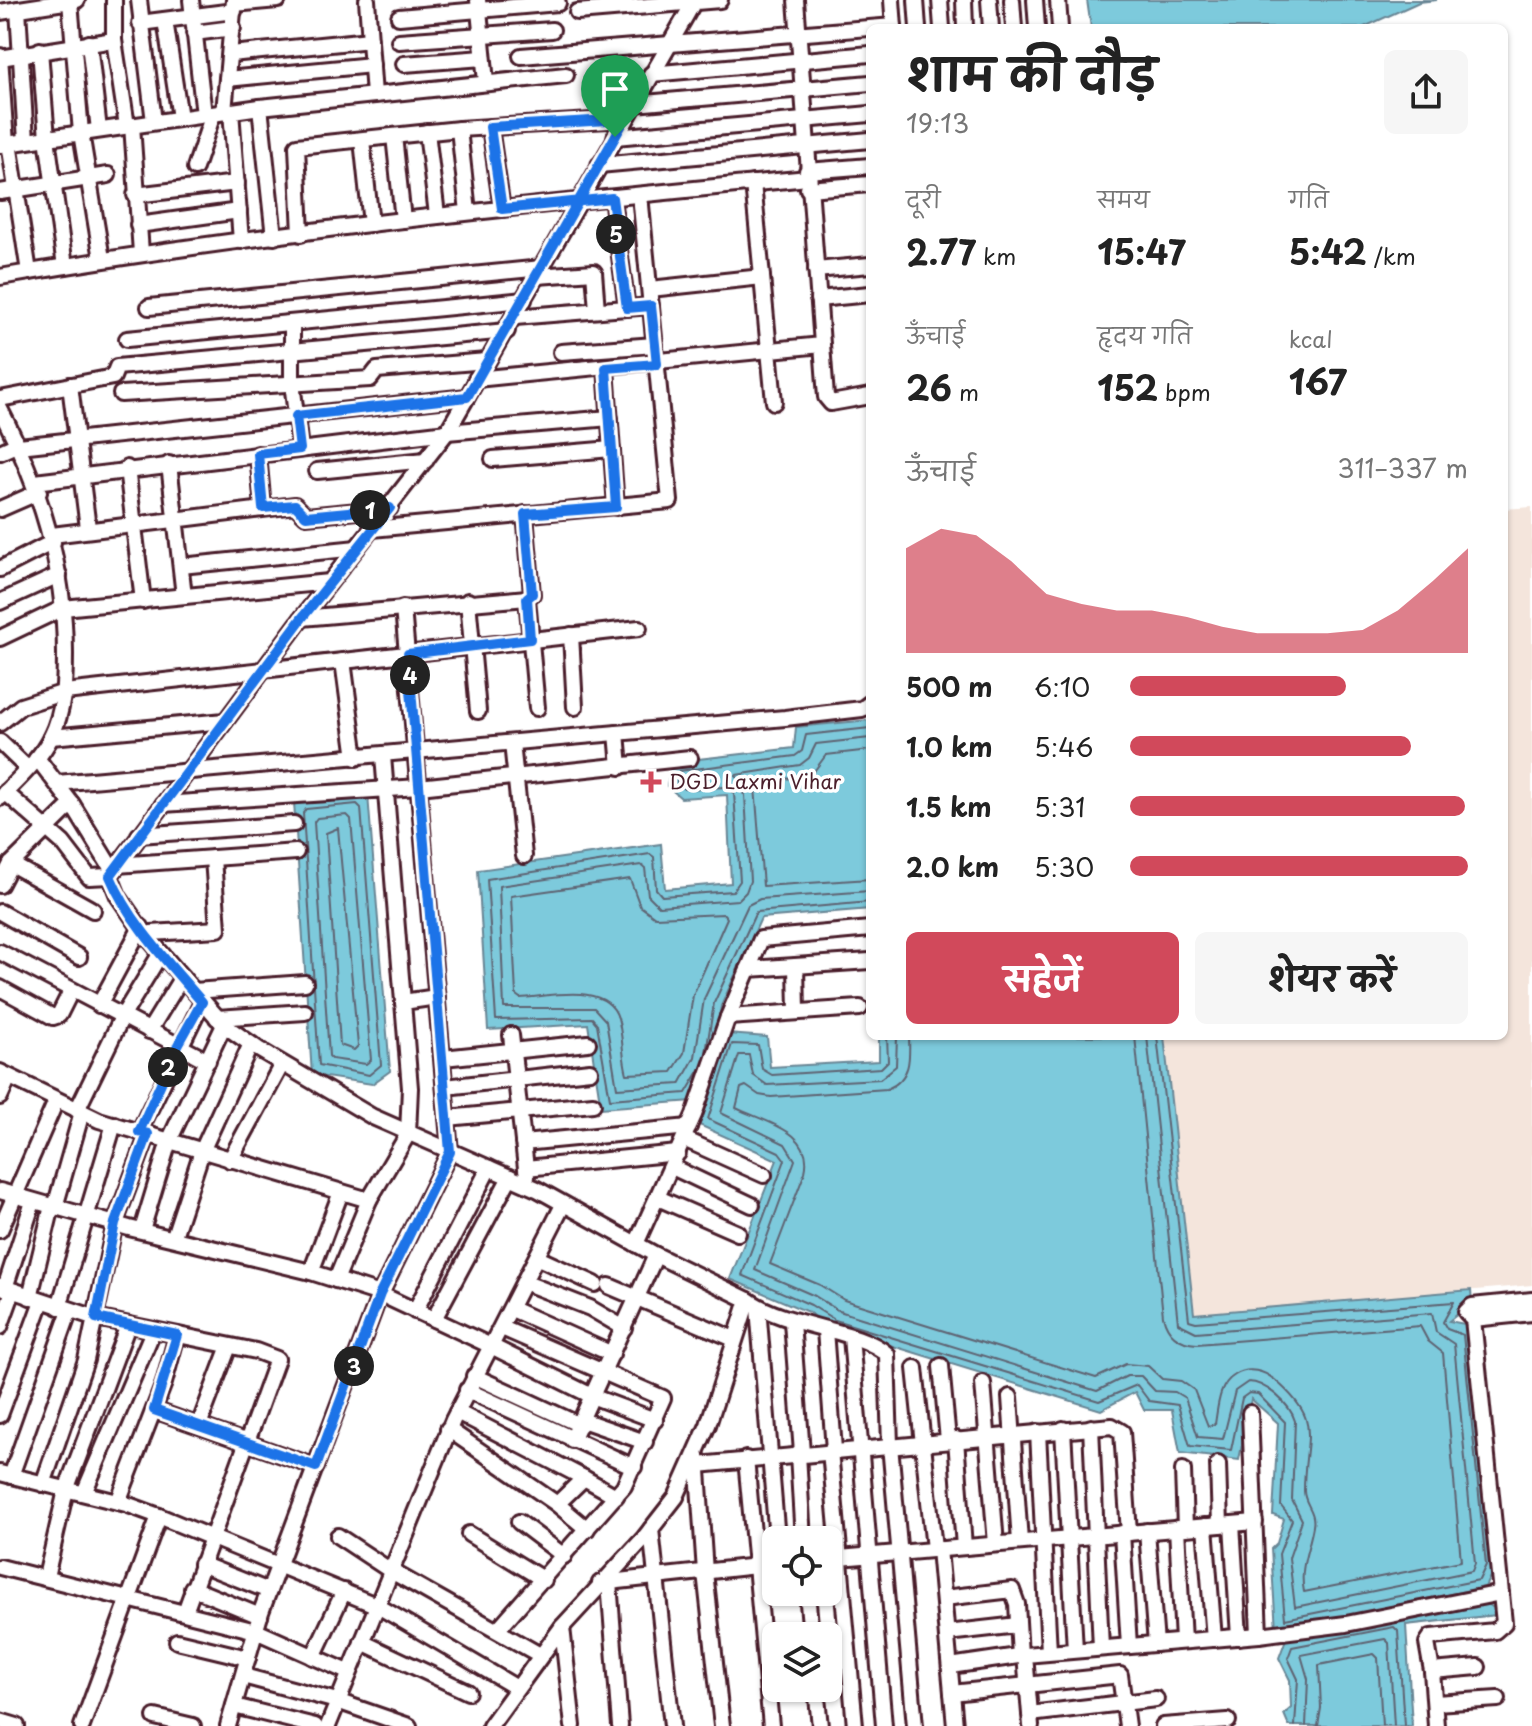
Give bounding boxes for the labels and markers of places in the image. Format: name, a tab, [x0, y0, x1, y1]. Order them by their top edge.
pin	[581, 55, 649, 137]
pin: 5	[596, 214, 636, 254]
pin: 1	[350, 490, 390, 530]
pin: 4	[390, 655, 430, 695]
place label: DGD Laxmi Vihar	[669, 766, 841, 796]
marker: DGD Laxmi Vihar	[640, 771, 662, 793]
pin: 2	[148, 1047, 188, 1087]
pin: 3	[334, 1346, 374, 1386]

